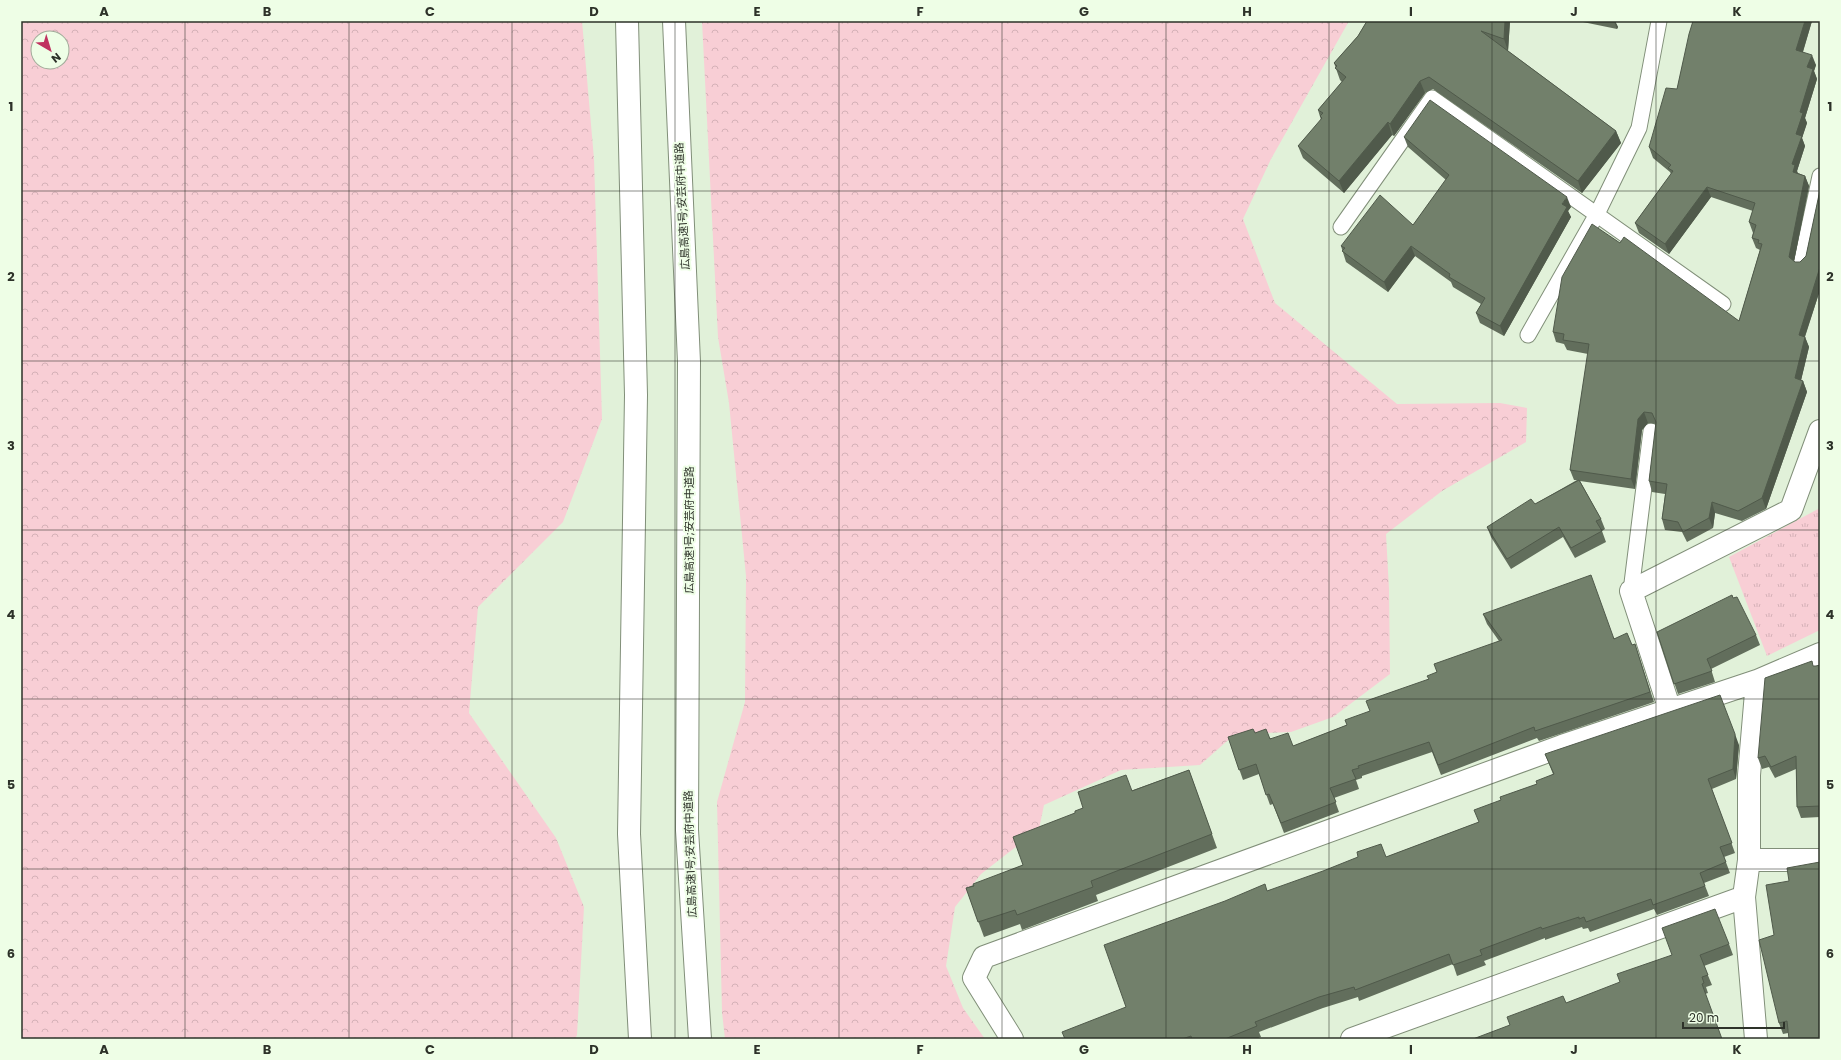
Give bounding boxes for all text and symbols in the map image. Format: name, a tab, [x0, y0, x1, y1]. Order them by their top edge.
text: A	[99, 2, 109, 21]
text: B	[263, 2, 272, 21]
text: C	[425, 2, 435, 21]
text: D	[589, 2, 599, 21]
text: E	[753, 2, 761, 21]
text: F	[916, 2, 924, 21]
text: G	[1079, 2, 1089, 21]
text: H	[1242, 2, 1252, 21]
text: I	[1409, 2, 1413, 21]
text: J	[1570, 2, 1578, 21]
text: K	[1732, 2, 1742, 21]
north arrow	[30, 30, 70, 70]
text: N	[48, 49, 64, 67]
text: 1	[9, 97, 13, 116]
text: 1	[1828, 97, 1832, 116]
street label: 広島高速1号;安芸府中道路	[671, 142, 693, 270]
text: 2	[7, 267, 15, 286]
text: 2	[1826, 267, 1834, 286]
text: 3	[7, 436, 15, 455]
text: 3	[1826, 436, 1834, 455]
street label: 広島高速1号;安芸府中道路	[681, 466, 697, 594]
text: 4	[7, 605, 16, 624]
text: 4	[1826, 605, 1835, 624]
text: 5	[7, 775, 15, 794]
text: 5	[1826, 775, 1834, 794]
street label: 広島高速1号;安芸府中道路	[680, 790, 700, 918]
text: 6	[7, 944, 15, 963]
text: 6	[1826, 944, 1834, 963]
scale bar	[1683, 1004, 1784, 1030]
text: 20 m	[1689, 1009, 1719, 1026]
text: A	[99, 1040, 109, 1059]
text: B	[263, 1040, 272, 1059]
text: C	[425, 1040, 435, 1059]
text: D	[589, 1040, 599, 1059]
text: E	[753, 1040, 761, 1059]
text: F	[916, 1040, 924, 1059]
text: G	[1079, 1040, 1089, 1059]
text: H	[1242, 1040, 1252, 1059]
text: I	[1409, 1040, 1413, 1059]
text: J	[1570, 1040, 1578, 1059]
text: K	[1732, 1040, 1742, 1059]

